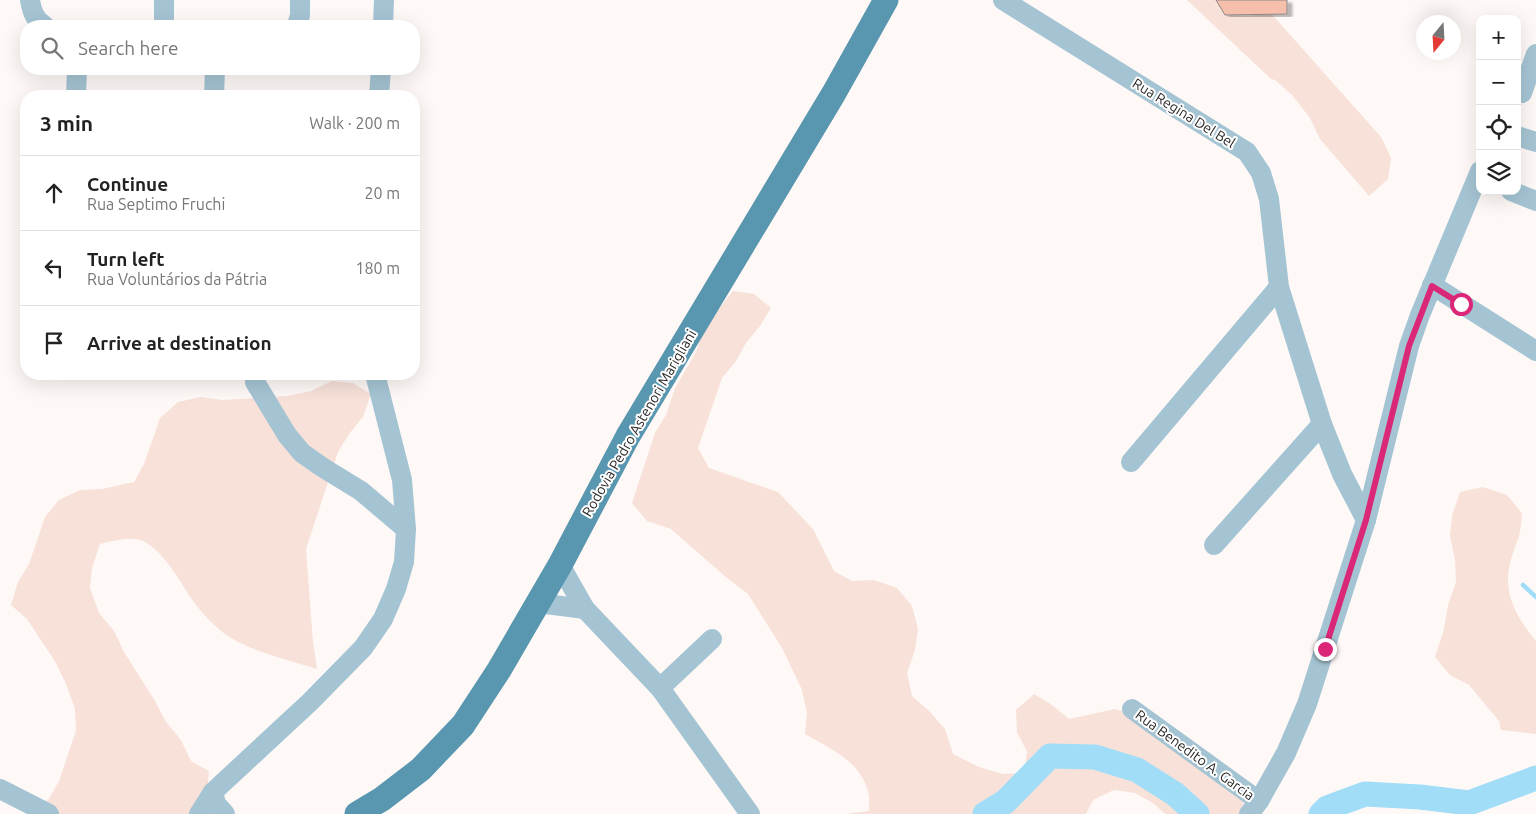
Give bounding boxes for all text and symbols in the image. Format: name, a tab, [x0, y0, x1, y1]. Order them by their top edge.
north arrow	[1416, 15, 1461, 60]
map controls	[1476, 15, 1521, 195]
button: +	[1476, 15, 1521, 60]
search box	[20, 20, 420, 75]
icon: search	[38, 34, 66, 62]
text: Search here	[78, 37, 178, 59]
button: −	[1476, 60, 1521, 105]
street label: Rua Regina Del Bel	[1130, 75, 1239, 151]
button: locate	[1476, 105, 1521, 150]
text: 3 min	[40, 111, 93, 135]
text: Walk · 200 m	[309, 114, 400, 132]
button: layers	[1476, 150, 1521, 195]
text: Continue	[87, 173, 168, 195]
icon: ahead	[40, 179, 68, 207]
text: 20 m	[364, 184, 400, 202]
text: Rua Septimo Fruchi	[87, 195, 225, 213]
text: Turn left	[87, 248, 165, 270]
icon: left	[40, 254, 68, 282]
text: 180 m	[355, 259, 400, 277]
text: Rua Voluntários da Pátria	[87, 270, 267, 288]
route start	[1450, 293, 1473, 316]
street label: Rodovia Pedro Astenori Marigliani	[579, 327, 699, 519]
icon: arrive	[40, 329, 68, 357]
text: Arrive at destination	[87, 332, 272, 354]
route end	[1314, 638, 1337, 661]
street label: Rua Benedito A. Garcia	[1132, 707, 1258, 803]

